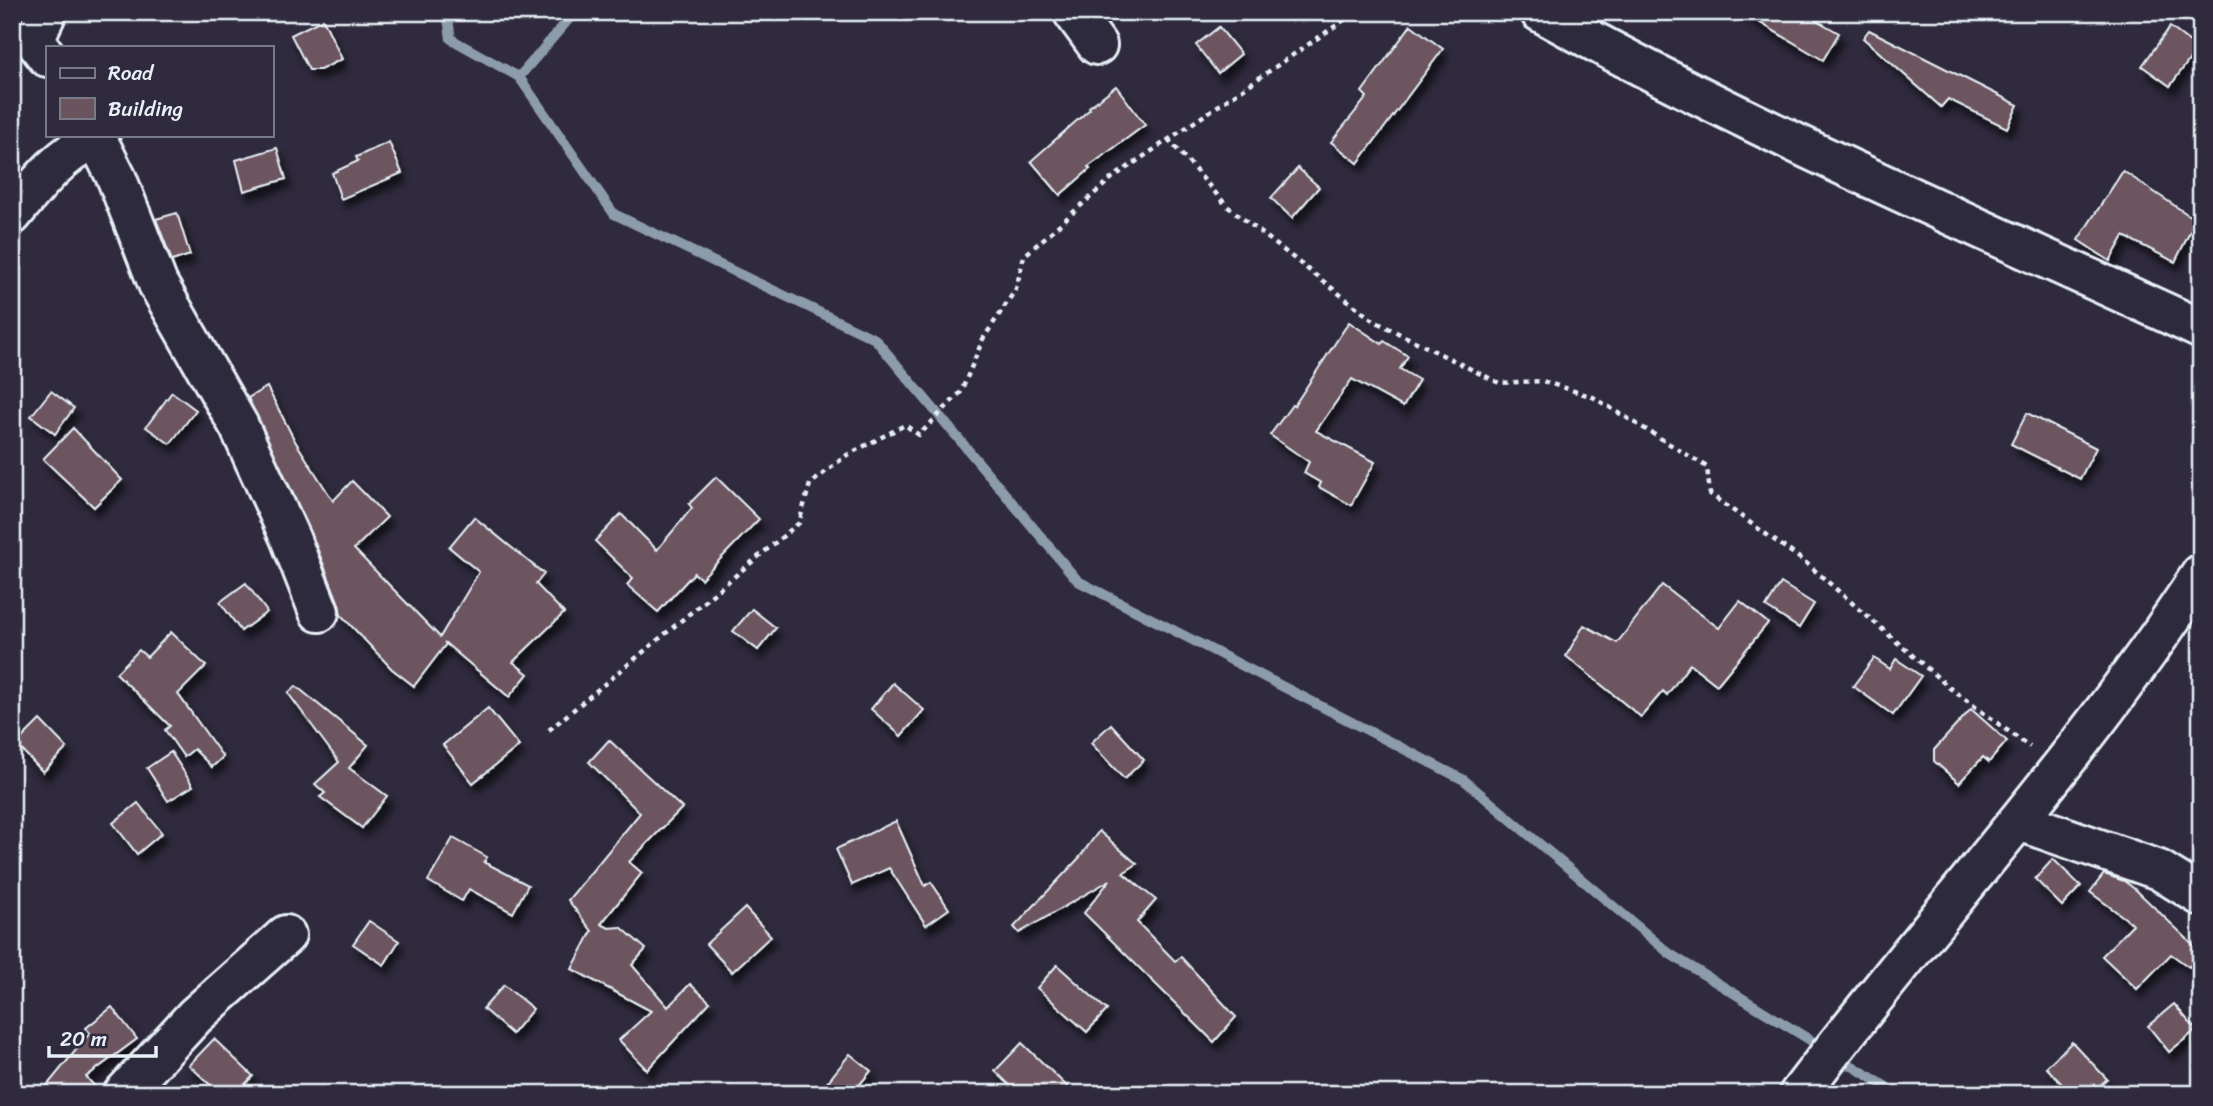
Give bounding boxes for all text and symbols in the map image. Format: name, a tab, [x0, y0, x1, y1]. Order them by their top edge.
legend	[46, 46, 273, 136]
text: Road	[108, 54, 155, 92]
text: Building	[108, 90, 184, 128]
scale bar	[49, 1015, 156, 1059]
text: 20 m	[60, 1020, 107, 1058]

